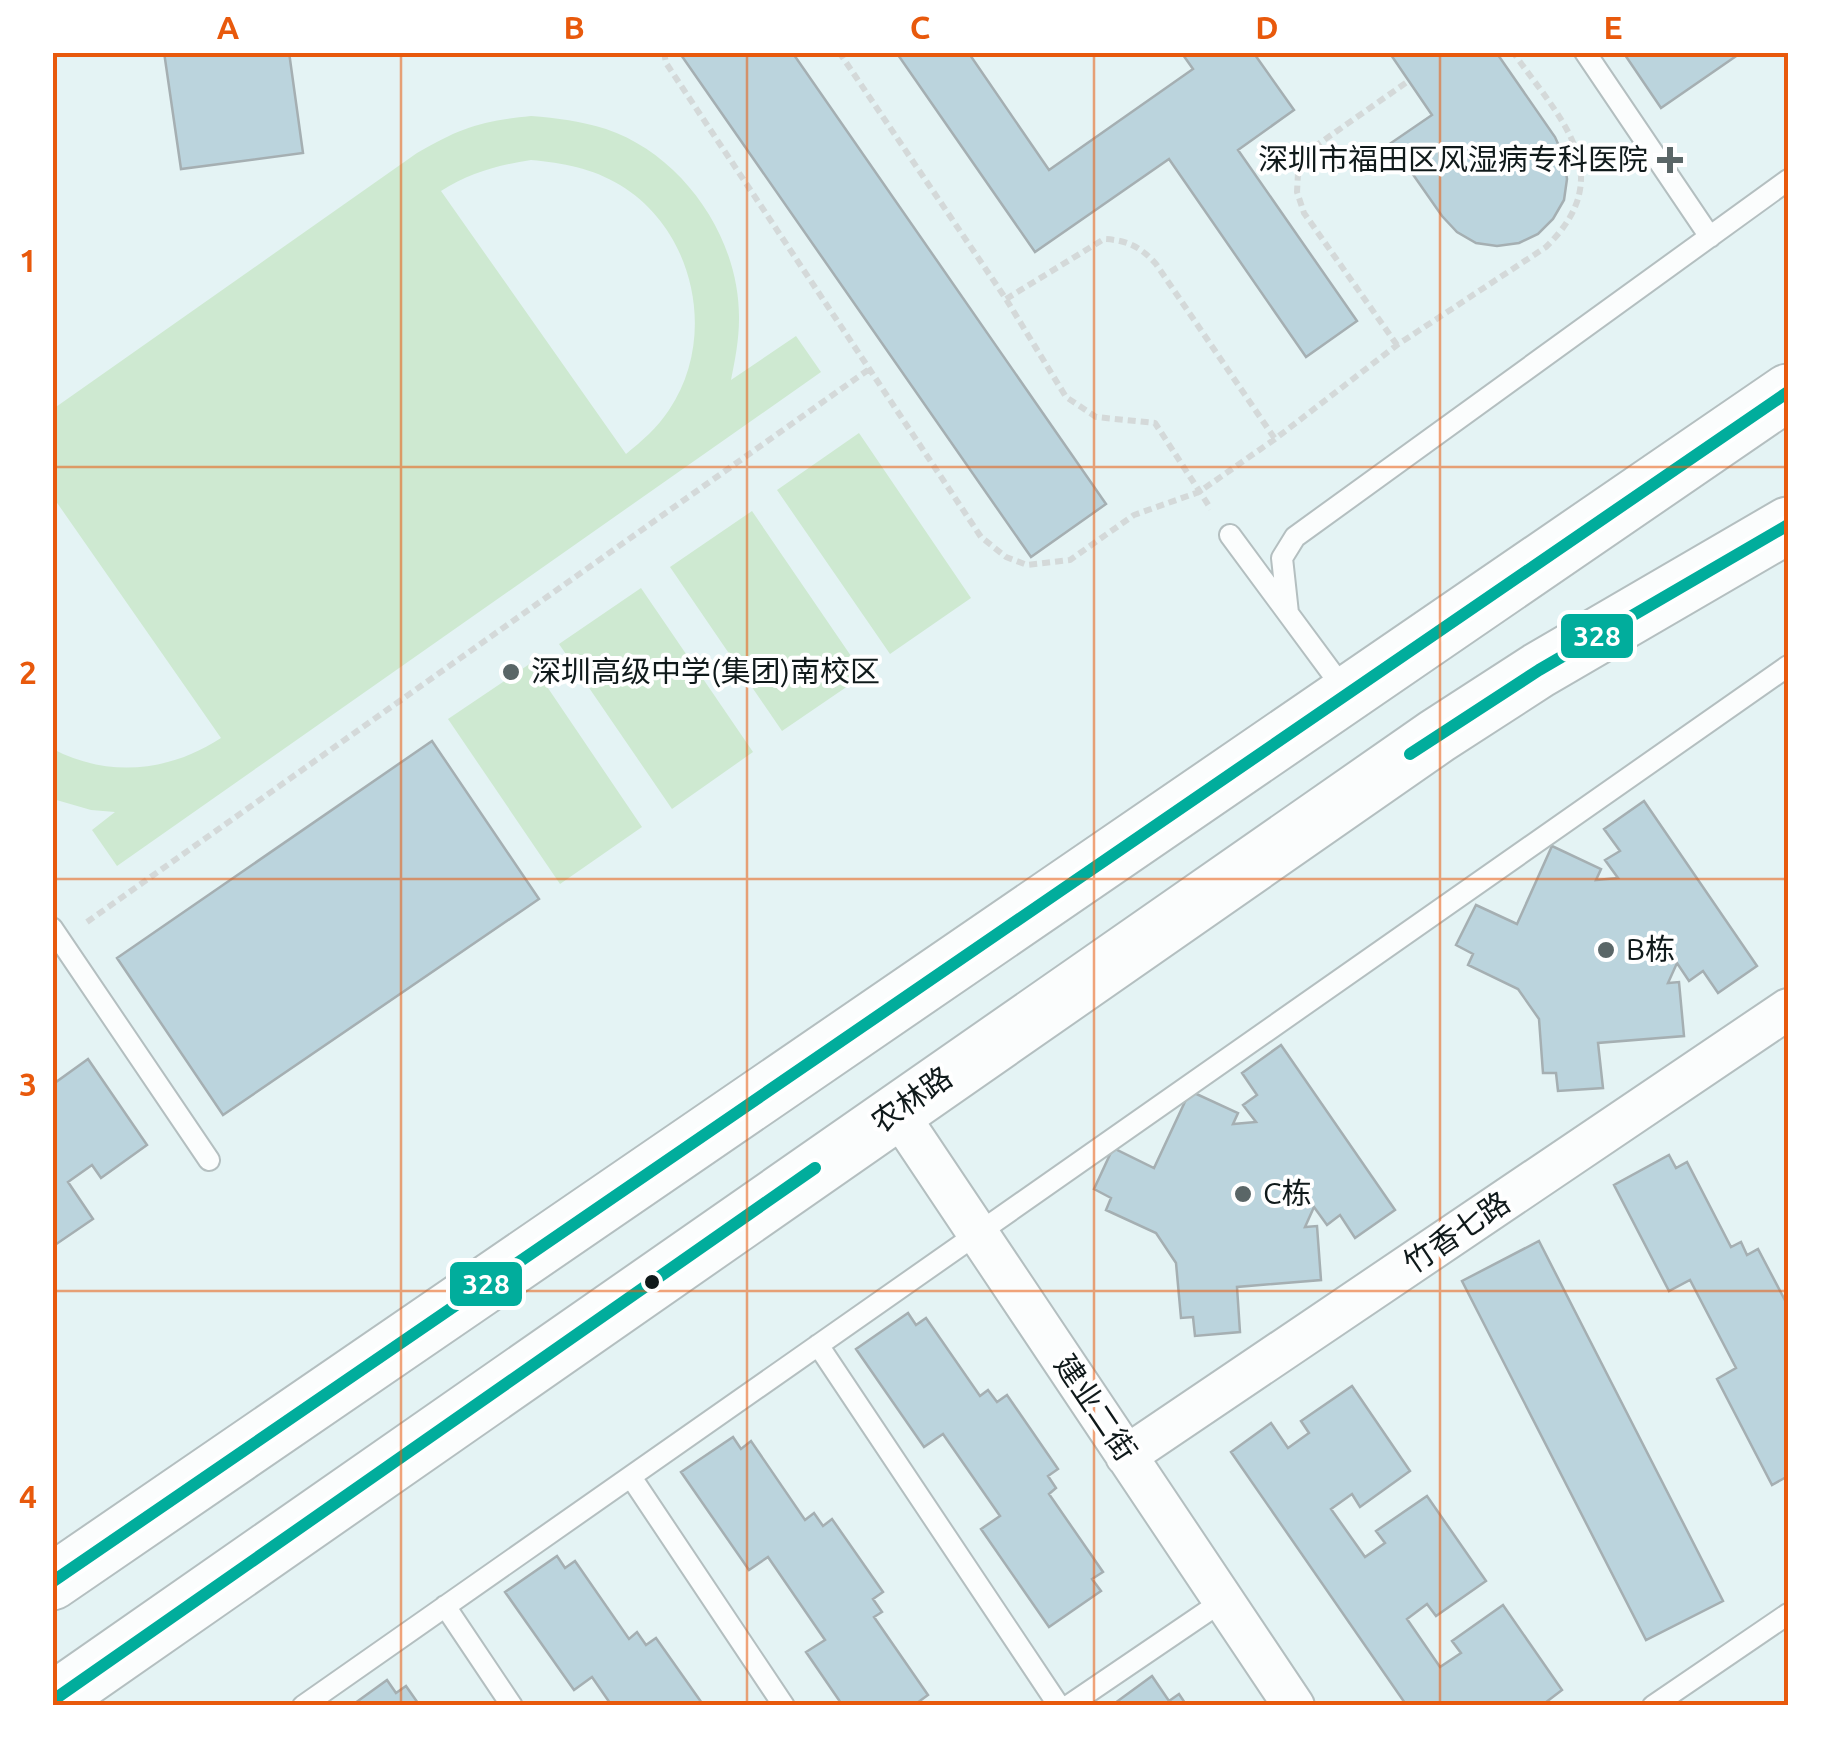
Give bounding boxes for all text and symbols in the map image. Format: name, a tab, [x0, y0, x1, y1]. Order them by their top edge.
text: A	[217, 9, 240, 45]
text: B	[563, 9, 585, 45]
text: C	[910, 9, 930, 45]
text: D	[1255, 9, 1279, 45]
text: E	[1603, 9, 1623, 45]
place label: 深圳市福田区风湿病专科医院	[1258, 142, 1648, 176]
marker: 深圳市福田区风湿病专科医院	[1657, 147, 1683, 173]
text: 1	[19, 242, 37, 278]
line badge: 328	[1559, 612, 1635, 660]
text: 328	[1573, 620, 1621, 651]
text: 2	[19, 654, 37, 690]
place label: 深圳高级中学(集团)南校区	[531, 654, 880, 688]
marker: 深圳高级中学(集团)南校区	[500, 661, 522, 683]
place label: B栋	[1626, 932, 1675, 966]
marker: B栋	[1595, 939, 1617, 961]
street label: 农林路	[865, 1059, 958, 1139]
text: 3	[19, 1066, 37, 1102]
place label: C栋	[1263, 1176, 1311, 1210]
marker: C栋	[1232, 1183, 1254, 1205]
street label: 竹香七路	[1397, 1185, 1516, 1280]
line badge: 328	[448, 1260, 524, 1308]
text: 328	[462, 1268, 510, 1299]
unlabelled marker	[642, 1272, 662, 1292]
street label: 建业二街	[1048, 1348, 1143, 1467]
text: 4	[19, 1478, 37, 1514]

